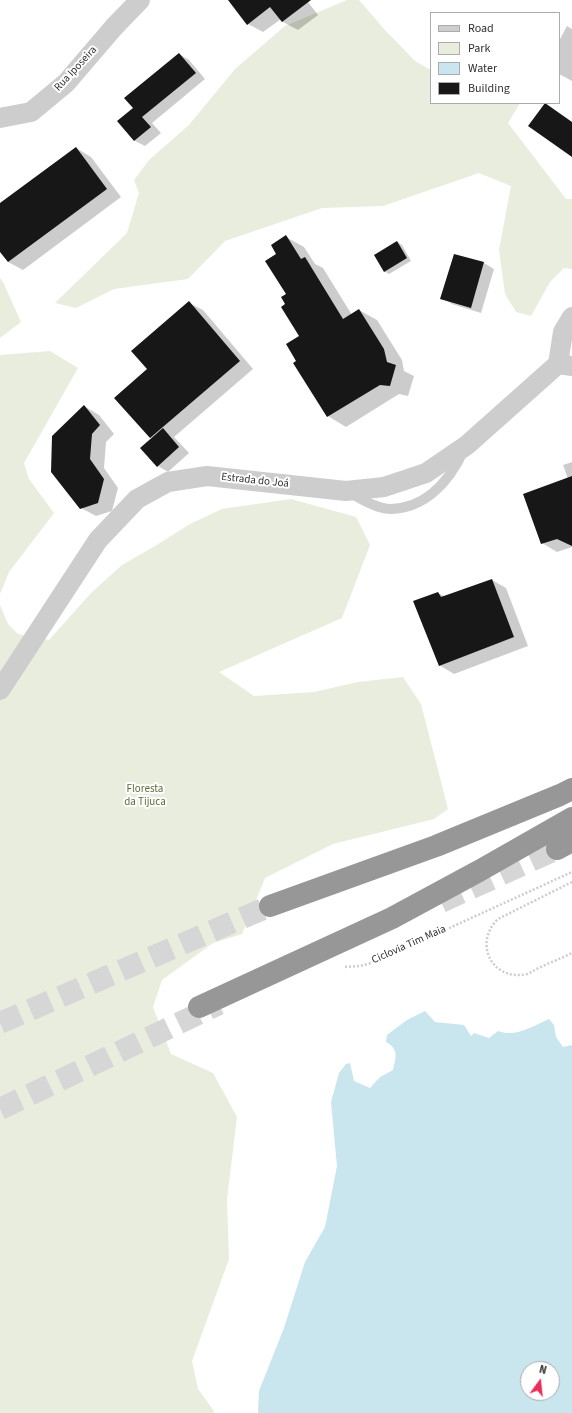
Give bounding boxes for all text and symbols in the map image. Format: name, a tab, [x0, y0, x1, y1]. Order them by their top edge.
legend	[430, 12, 560, 104]
text: Road	[468, 20, 494, 37]
text: Park	[468, 40, 490, 57]
street label: Rua Iposeira	[52, 44, 100, 94]
text: Water	[468, 60, 497, 77]
text: Building	[468, 80, 510, 97]
street label: Estrada do Joá	[221, 471, 289, 491]
park label: Floresta da Tijuca	[124, 783, 166, 809]
street label: Ciclovia Tim Maia	[370, 923, 448, 967]
north arrow	[520, 1361, 560, 1401]
text: N	[537, 1362, 548, 1378]

